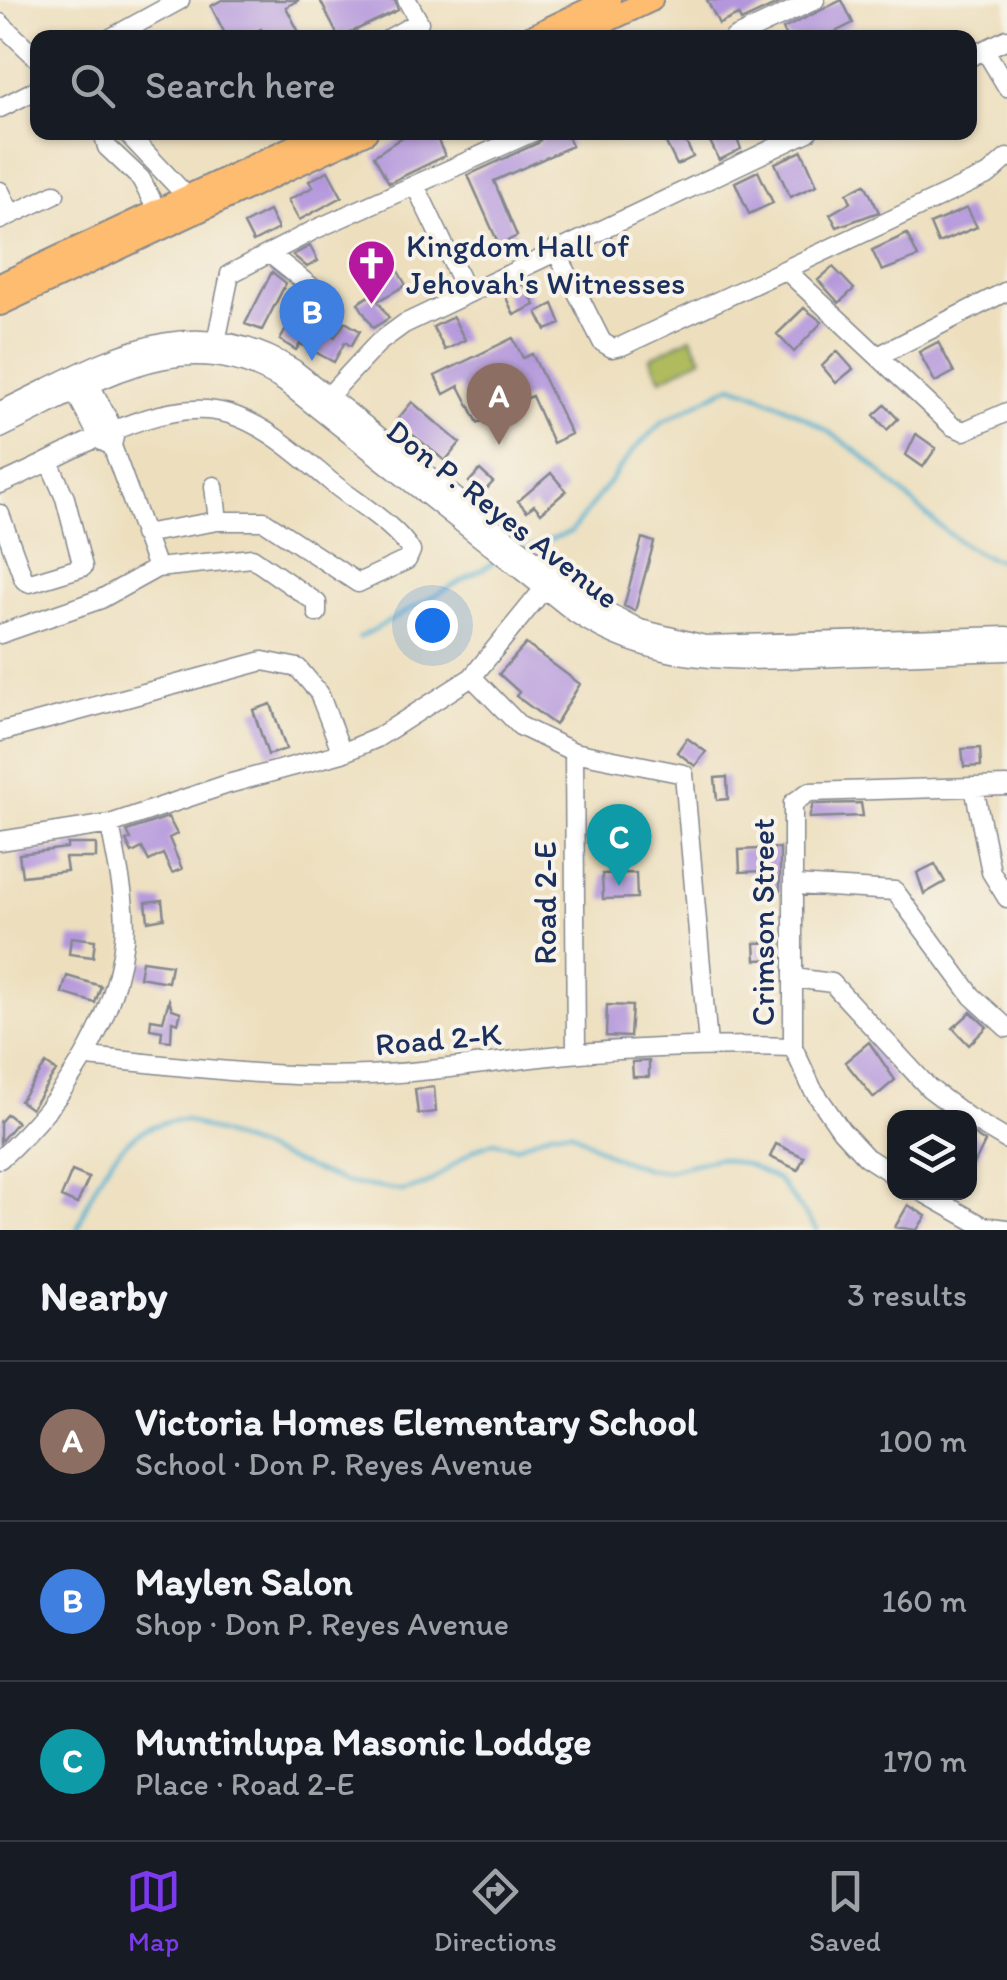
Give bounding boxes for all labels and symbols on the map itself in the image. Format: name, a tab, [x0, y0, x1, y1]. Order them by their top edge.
place label: Kingdom Hall of Jehovah's Witnesses	[406, 227, 685, 302]
church icon: Kingdom Hall of Jehovah's Witnesses	[345, 238, 397, 306]
pin: B	[280, 278, 344, 361]
pin: A	[466, 362, 532, 445]
street label: Don P. Reyes Avenue	[379, 411, 627, 617]
your location	[407, 600, 458, 651]
pin: C	[586, 804, 652, 886]
street label: Crimson Street	[744, 818, 782, 1026]
street label: Road 2-E	[526, 841, 564, 965]
street label: Road 2-K	[373, 1015, 503, 1063]

